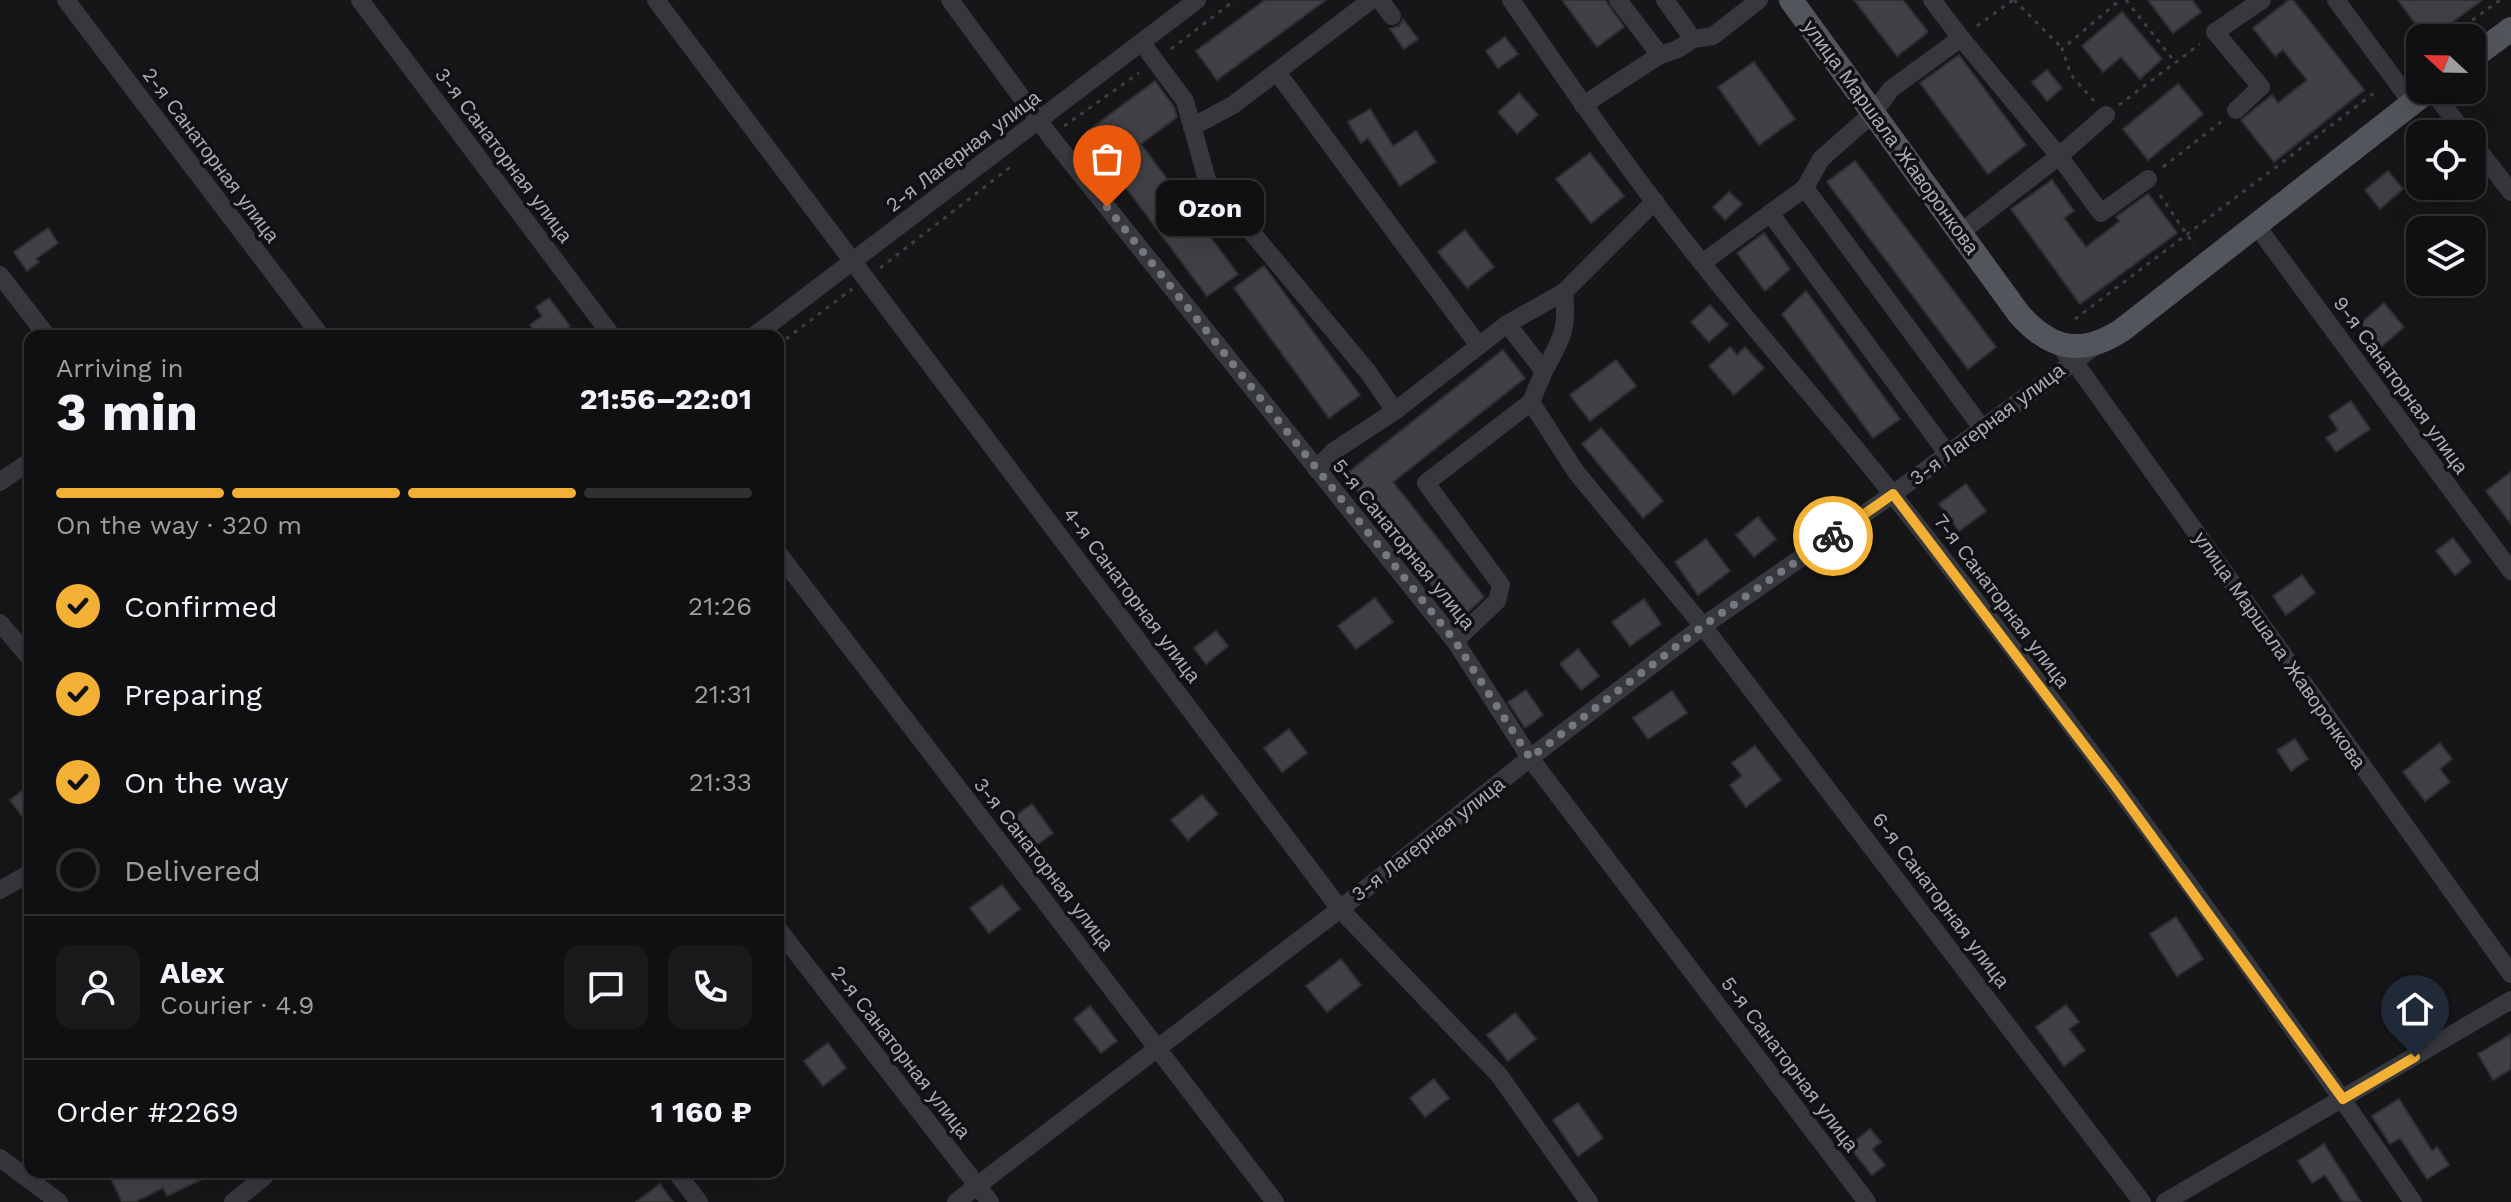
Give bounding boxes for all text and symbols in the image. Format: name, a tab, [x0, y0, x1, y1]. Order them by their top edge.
street label: улица Маршала Жаворонкова	[1798, 15, 1985, 260]
north arrow	[2406, 24, 2486, 104]
map controls	[2406, 24, 2486, 296]
street label: 2-я Санаторная улица	[137, 63, 285, 248]
street label: 3-я Санаторная улица	[430, 63, 578, 248]
street label: 2-я Лагерная улица	[881, 85, 1046, 217]
button: locate	[2406, 120, 2486, 200]
pin	[1073, 125, 1141, 207]
icon: bag	[1085, 137, 1129, 181]
callout: Ozon	[1155, 179, 1263, 235]
text: Ozon	[1178, 193, 1242, 223]
button: layers	[2406, 216, 2486, 296]
street label: 9-я Санаторная улица	[2328, 292, 2474, 479]
text: Arriving in	[56, 353, 184, 383]
street label: 3-я Лагерная улица	[1905, 357, 2070, 490]
text: 21:56–22:01	[580, 381, 752, 416]
text: 3 min	[56, 382, 198, 443]
street label: 5-я Санаторная улица	[1328, 454, 1481, 635]
courier	[1793, 496, 1873, 576]
street label: 4-я Санаторная улица	[1058, 502, 1206, 688]
street label: 7-я Санаторная улица	[1929, 509, 2076, 693]
text: On the way · 320 m	[56, 510, 302, 540]
icon: bike	[1811, 514, 1855, 558]
street label: улица Маршала Жаворонкова	[2189, 527, 2372, 774]
icon: check	[56, 584, 100, 628]
text: Confirmed	[124, 589, 278, 624]
text: 21:26	[688, 591, 752, 621]
icon: check	[56, 672, 100, 716]
text: Preparing	[124, 677, 262, 712]
text: 21:31	[694, 679, 752, 709]
icon: check	[56, 760, 100, 804]
text: On the way	[124, 765, 289, 800]
text: 21:33	[689, 767, 752, 797]
street label: 3-я Лагерная улица	[1347, 771, 1510, 906]
street label: 3-я Санаторная улица	[969, 773, 1120, 956]
street label: 6-я Санаторная улица	[1867, 808, 2015, 993]
text: Delivered	[124, 853, 261, 888]
button: person	[56, 945, 140, 1029]
button: chat	[564, 945, 648, 1029]
button: phone	[668, 945, 752, 1029]
text: Alex	[160, 955, 224, 990]
street label: 2-я Санаторная улица	[826, 961, 976, 1144]
street label: 5-я Санаторная улица	[1716, 972, 1864, 1157]
pin	[2381, 975, 2449, 1057]
icon: home	[2393, 987, 2437, 1031]
text: Courier · 4.9	[160, 990, 314, 1020]
text: Order #2269	[56, 1094, 239, 1129]
text: 1 160 ₽	[651, 1094, 752, 1129]

